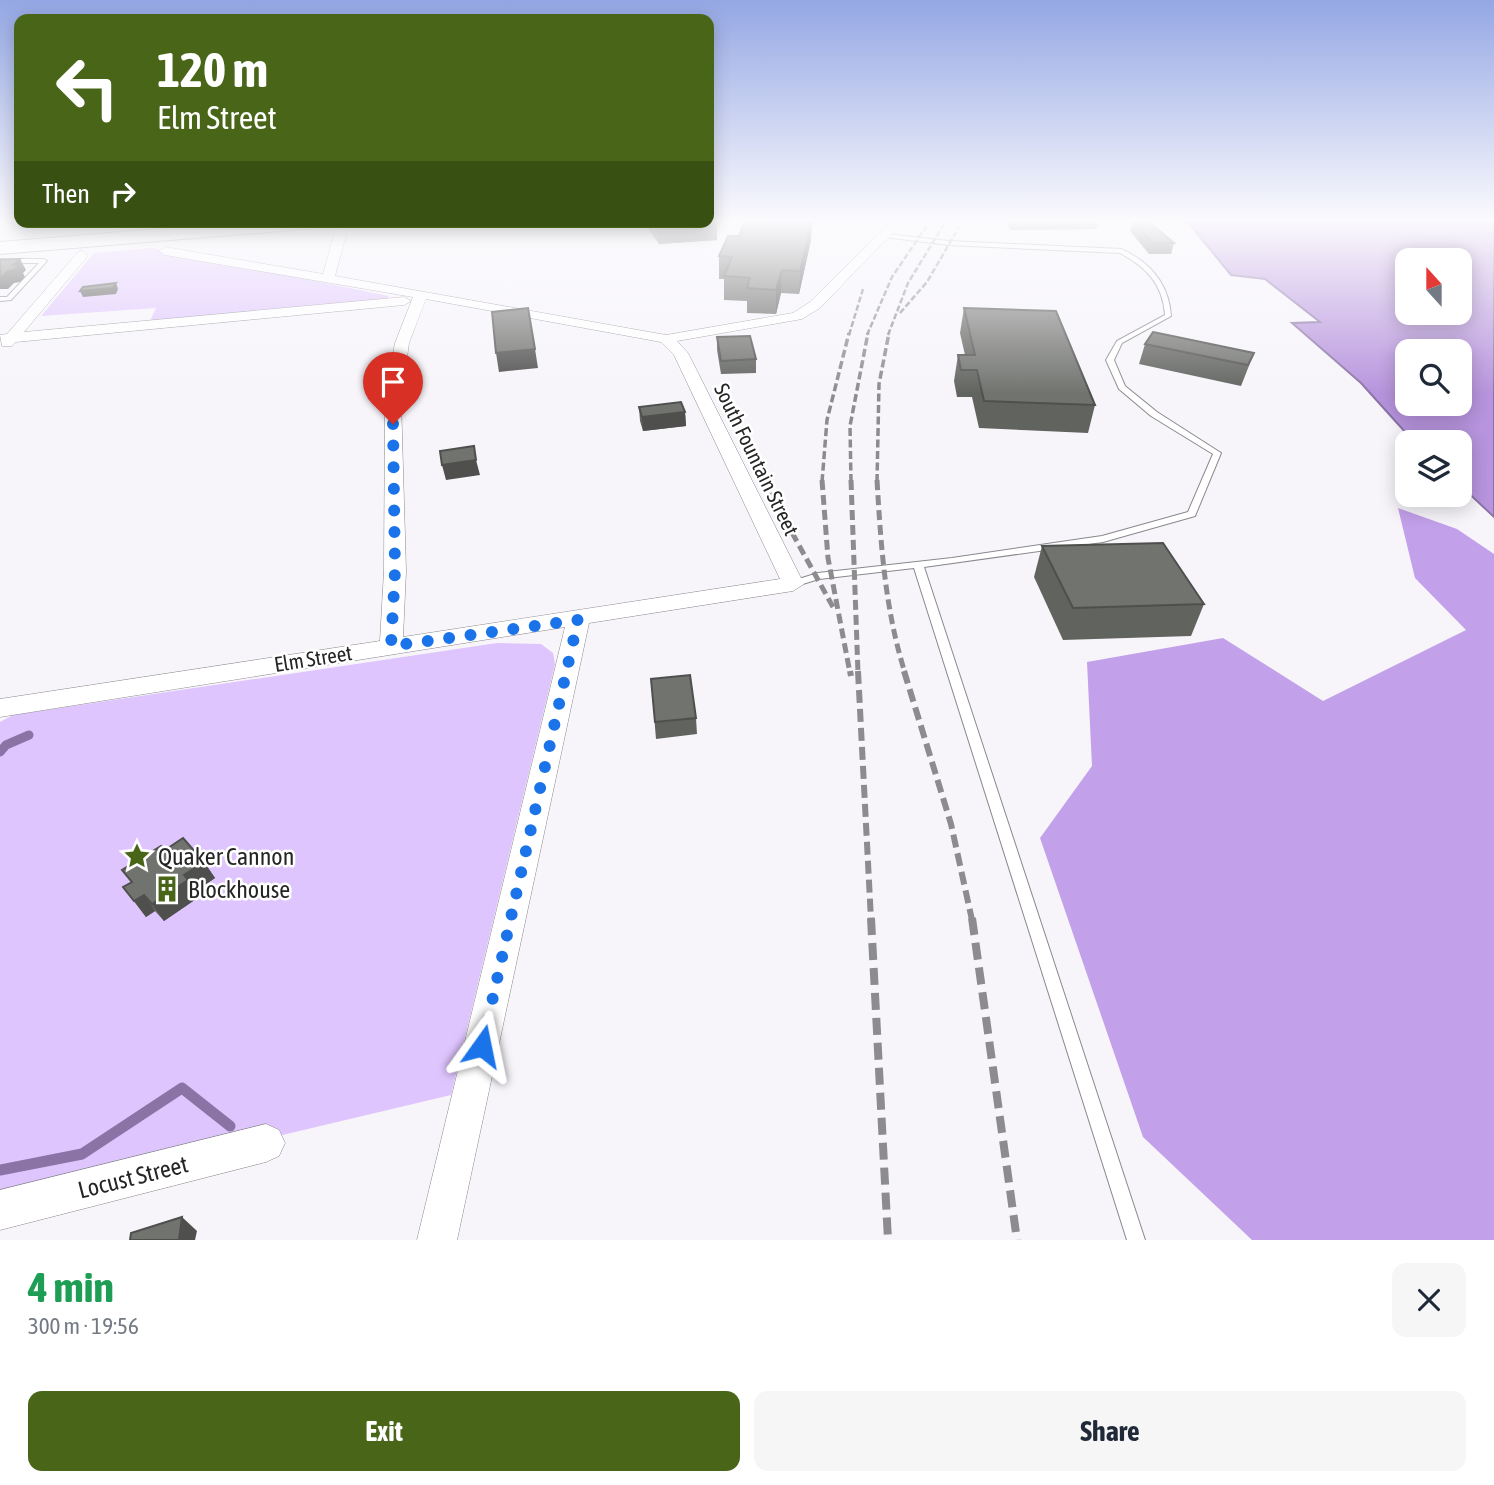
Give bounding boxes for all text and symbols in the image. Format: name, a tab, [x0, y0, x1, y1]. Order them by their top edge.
text: 120 m	[157, 41, 268, 97]
icon: left	[42, 42, 133, 133]
text: Elm Street	[157, 99, 277, 136]
icon: right	[104, 175, 142, 213]
text: Then	[42, 179, 90, 209]
north arrow	[1395, 248, 1472, 326]
map controls	[1395, 248, 1472, 507]
button: search	[1395, 339, 1472, 416]
pin	[363, 352, 423, 424]
icon: arrive	[374, 363, 412, 401]
street label: South Fountain Street	[710, 379, 804, 539]
button: layers	[1395, 430, 1472, 507]
street label: Elm Street	[272, 640, 354, 676]
place icon: Quaker Cannon	[122, 841, 152, 871]
place label: Quaker Cannon	[158, 843, 294, 870]
building icon: Blockhouse	[152, 874, 182, 904]
place label: Blockhouse	[188, 876, 290, 903]
position arrow	[445, 1009, 519, 1083]
street label: Locust Street	[75, 1150, 191, 1204]
text: 4 min	[28, 1263, 114, 1311]
button: close	[1392, 1263, 1466, 1337]
text: 300 m · 19:56	[28, 1313, 139, 1339]
button: Exit	[28, 1391, 740, 1471]
button: Share	[754, 1391, 1466, 1471]

